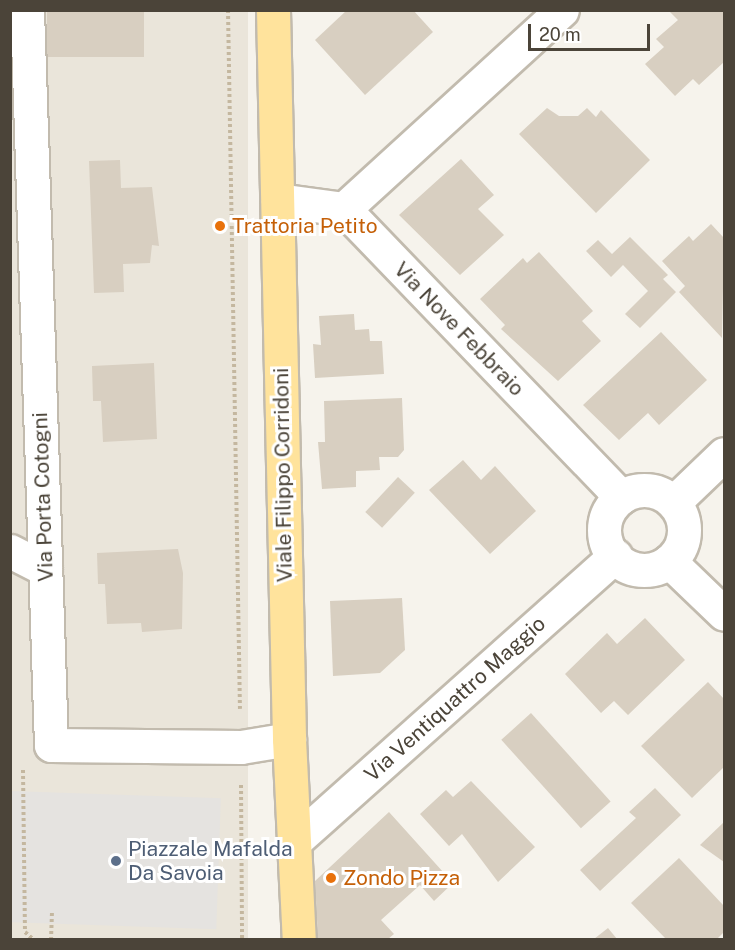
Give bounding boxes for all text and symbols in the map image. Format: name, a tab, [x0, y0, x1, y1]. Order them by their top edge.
scale bar	[531, 12, 652, 50]
text: 20 m	[539, 24, 581, 45]
place label: Trattoria Petito	[232, 213, 378, 239]
marker: Trattoria Petito	[213, 219, 227, 233]
street label: Via Nove Febbraio	[389, 257, 529, 401]
street label: Viale Filippo Corridoni	[269, 367, 297, 583]
street label: Via Porta Cotogni	[27, 412, 59, 582]
street label: Via Ventiquattro Maggio	[359, 611, 551, 787]
place label: Piazzale Mafalda Da Savoia	[128, 836, 293, 886]
marker: Piazzale Mafalda Da Savoia	[109, 854, 123, 868]
place label: Zondo Pizza	[343, 865, 460, 891]
marker: Zondo Pizza	[324, 871, 338, 885]

